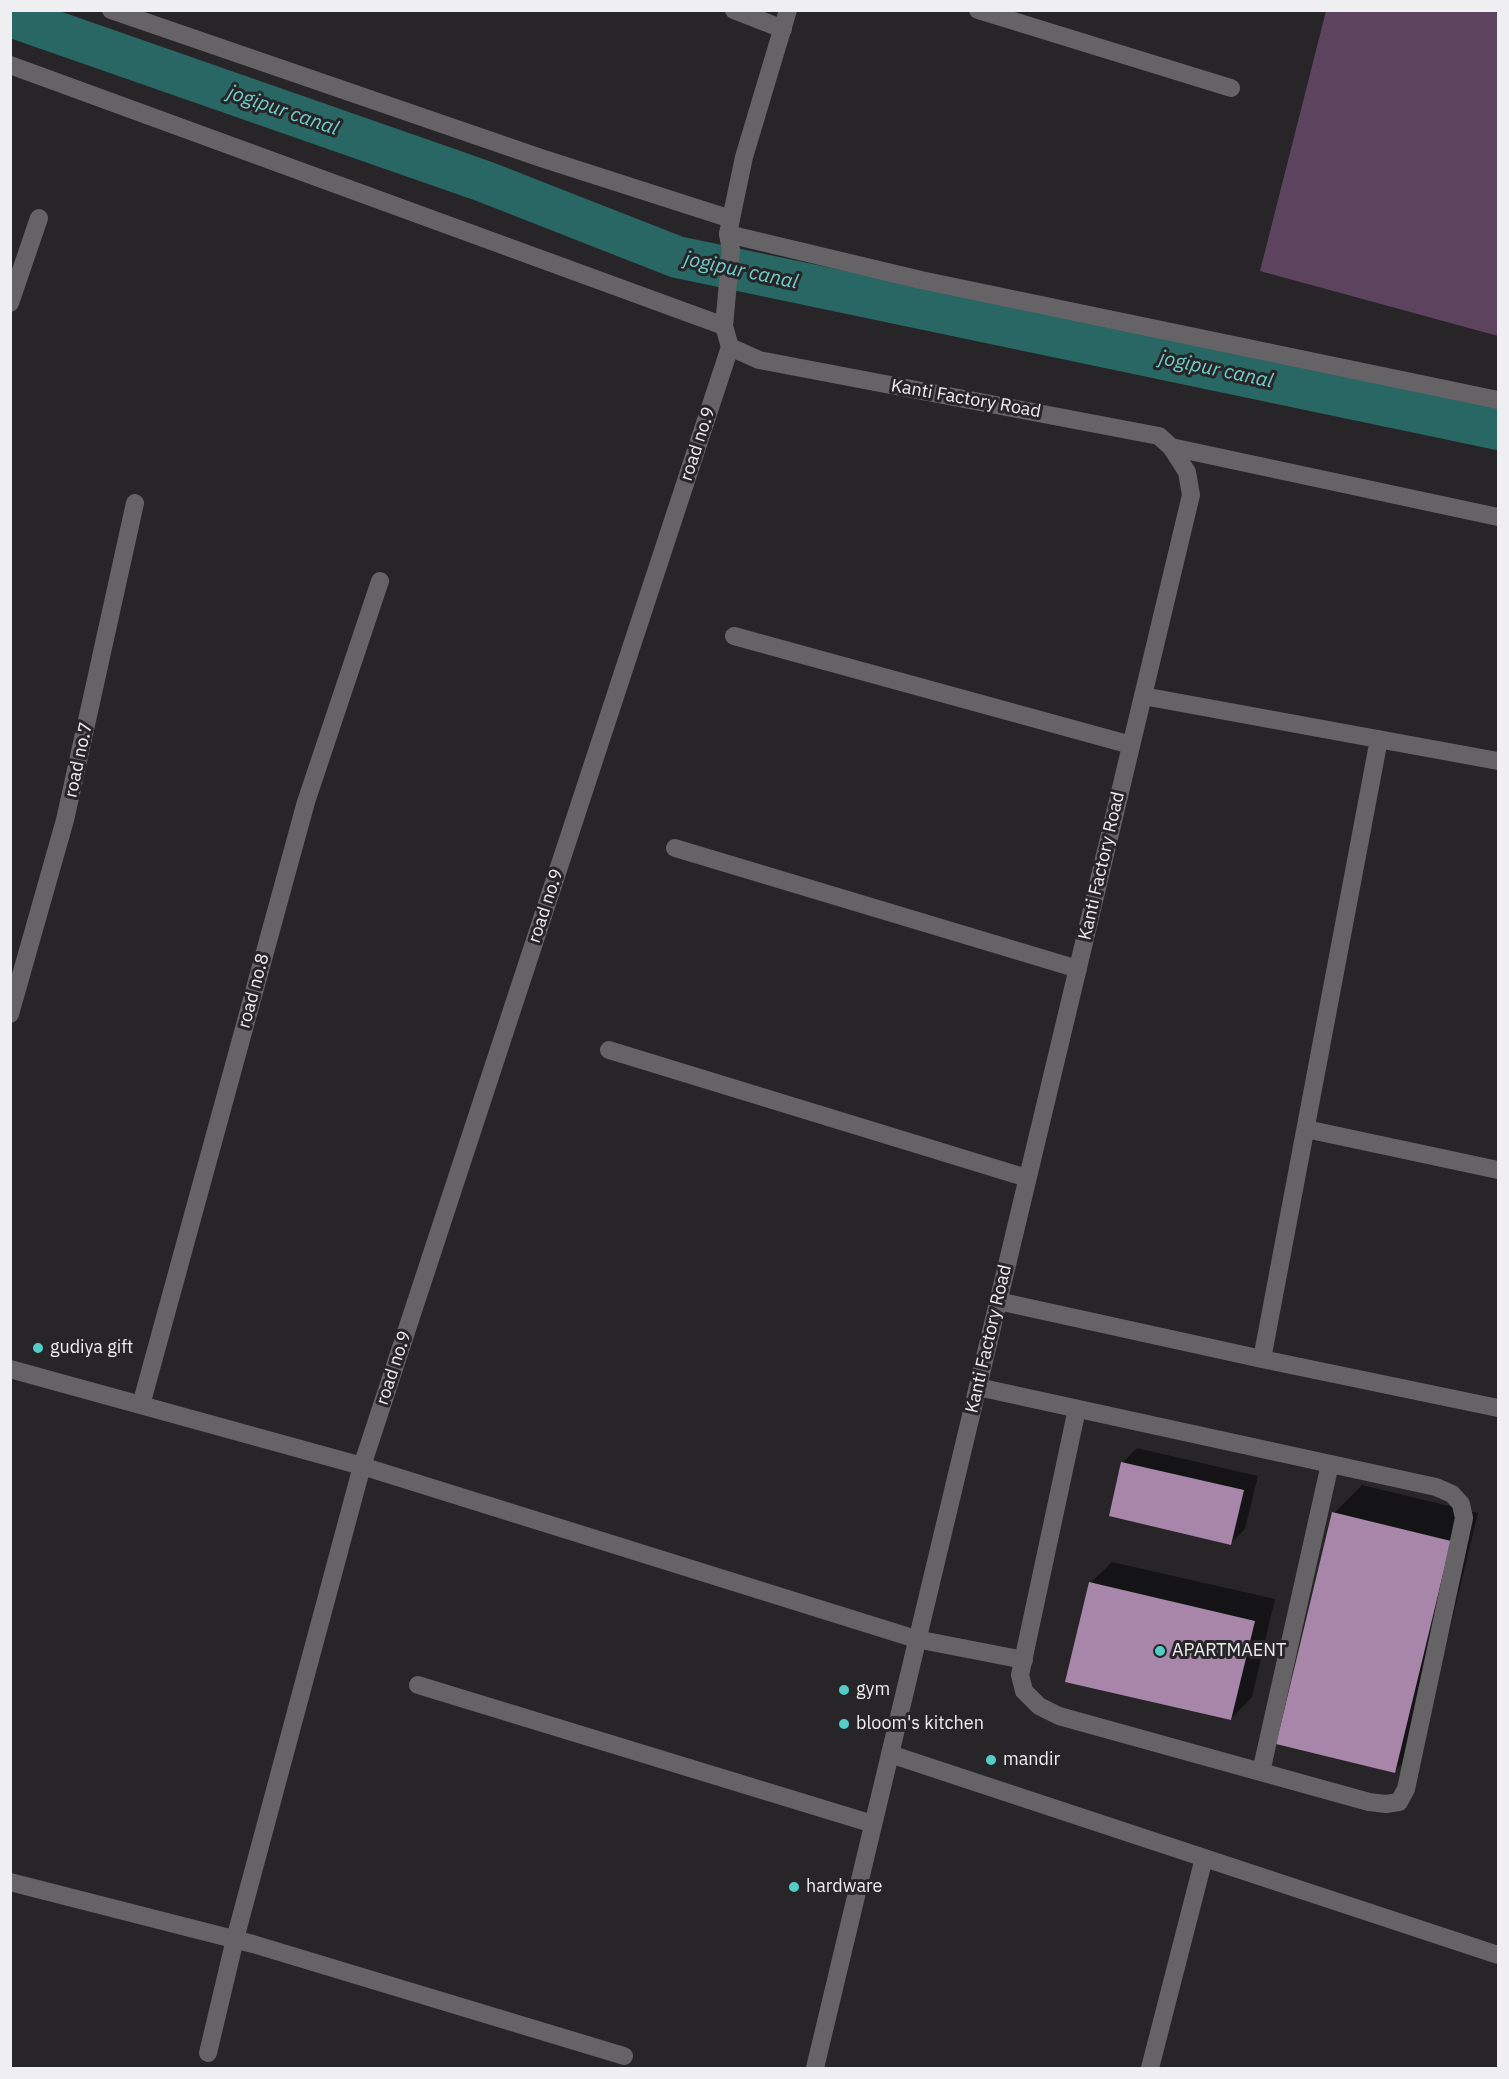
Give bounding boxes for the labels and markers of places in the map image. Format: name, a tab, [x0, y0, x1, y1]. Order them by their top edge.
place label: gudiya gift	[50, 1337, 133, 1359]
marker: gudiya gift	[31, 1341, 45, 1355]
place label: APARTMAENT	[1172, 1640, 1286, 1662]
marker: APARTMAENT	[1153, 1644, 1167, 1658]
place label: gym	[856, 1679, 890, 1701]
marker: gym	[837, 1683, 851, 1697]
place label: bloom's kitchen	[856, 1713, 984, 1735]
marker: bloom's kitchen	[837, 1717, 851, 1731]
place label: mandir	[1003, 1749, 1060, 1771]
marker: mandir	[984, 1753, 998, 1767]
place label: hardware	[806, 1876, 882, 1898]
marker: hardware	[787, 1880, 801, 1894]

